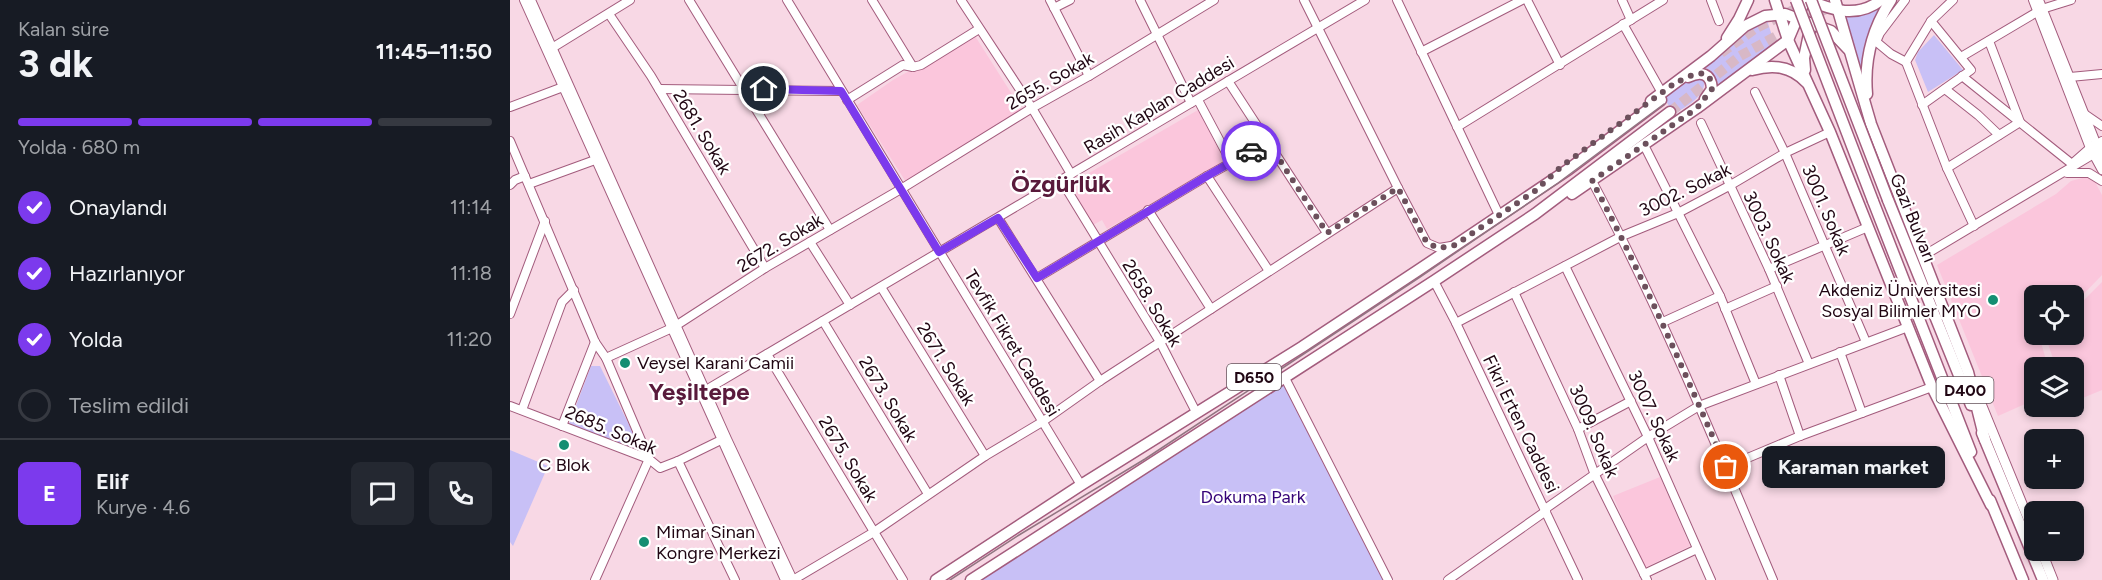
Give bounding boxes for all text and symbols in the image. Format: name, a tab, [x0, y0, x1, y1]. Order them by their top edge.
text: Kalan süre	[18, 17, 109, 41]
text: 11:45–11:50	[376, 38, 492, 65]
text: 3 dk	[18, 40, 93, 87]
street label: 2655. Sokak	[1002, 47, 1098, 115]
street label: Rasih Kaplan Caddesi	[1080, 51, 1238, 159]
pin	[738, 63, 789, 114]
icon: home	[747, 72, 780, 105]
street label: 2681. Sokak	[668, 86, 736, 179]
courier	[1221, 121, 1281, 181]
text: Yolda · 680 m	[18, 135, 140, 159]
icon: car	[1235, 135, 1268, 168]
street label: 3002. Sokak	[1636, 158, 1735, 222]
street label: 3001. Sokak	[1797, 161, 1855, 259]
district label: Özgürlük	[1011, 169, 1111, 198]
street label: Gazi Bulvarı	[1885, 170, 1941, 266]
street label: 3003. Sokak	[1738, 188, 1800, 287]
icon: check	[18, 191, 51, 224]
text: Onaylandı	[69, 194, 167, 221]
text: 11:14	[450, 195, 492, 219]
street label: 2672. Sokak	[733, 209, 827, 277]
street label: 2658. Sokak	[1117, 255, 1187, 351]
icon: check	[18, 257, 51, 290]
text: Hazırlanıyor	[69, 260, 185, 287]
text: 11:18	[450, 261, 492, 285]
street label: Tevfik Fikret Caddesi	[959, 266, 1065, 420]
place label: Akdeniz Üniversitesi Sosyal Bilimler MYO	[1819, 279, 1981, 322]
map controls	[2024, 285, 2084, 561]
button: locate	[2024, 285, 2084, 345]
marker: Akdeniz Üniversitesi Sosyal Bilimler MYO	[1986, 293, 2000, 307]
street label: 2671. Sokak	[912, 319, 980, 410]
icon: check	[18, 323, 51, 356]
text: Yolda	[69, 326, 123, 353]
text: 11:20	[446, 327, 492, 351]
street label: Fikri Erten Caddesi	[1478, 351, 1564, 497]
place label: Veysel Karani Camii	[637, 352, 794, 374]
street label: 2673. Sokak	[854, 352, 922, 446]
marker: Veysel Karani Camii	[618, 356, 632, 370]
button: layers	[2024, 357, 2084, 417]
road number: D650	[1227, 364, 1281, 390]
street label: 3007. Sokak	[1623, 367, 1685, 466]
district label: Yeşiltepe	[649, 377, 749, 406]
road number: D400	[1936, 377, 1994, 403]
street label: 3009. Sokak	[1564, 381, 1624, 481]
text: Teslim edildi	[69, 392, 189, 419]
street label: 2685. Sokak	[562, 401, 661, 459]
street label: 2675. Sokak	[814, 412, 882, 506]
button: +	[2024, 429, 2084, 489]
marker: C Blok	[557, 438, 571, 452]
pin	[1700, 441, 1751, 492]
callout: Karaman market	[1762, 446, 1945, 488]
icon: bag	[1709, 450, 1742, 483]
place label: C Blok	[538, 454, 590, 476]
text: Karaman market	[1778, 455, 1929, 479]
button: chat	[351, 462, 414, 525]
button: phone	[429, 462, 492, 525]
text: Elif	[96, 468, 129, 495]
text: E	[43, 480, 56, 507]
park label: Dokuma Park	[1201, 486, 1306, 508]
text: Kurye · 4.6	[96, 495, 190, 519]
button: −	[2024, 501, 2084, 561]
place label: Mimar Sinan Kongre Merkezi	[656, 521, 781, 564]
marker: Mimar Sinan Kongre Merkezi	[637, 535, 651, 549]

